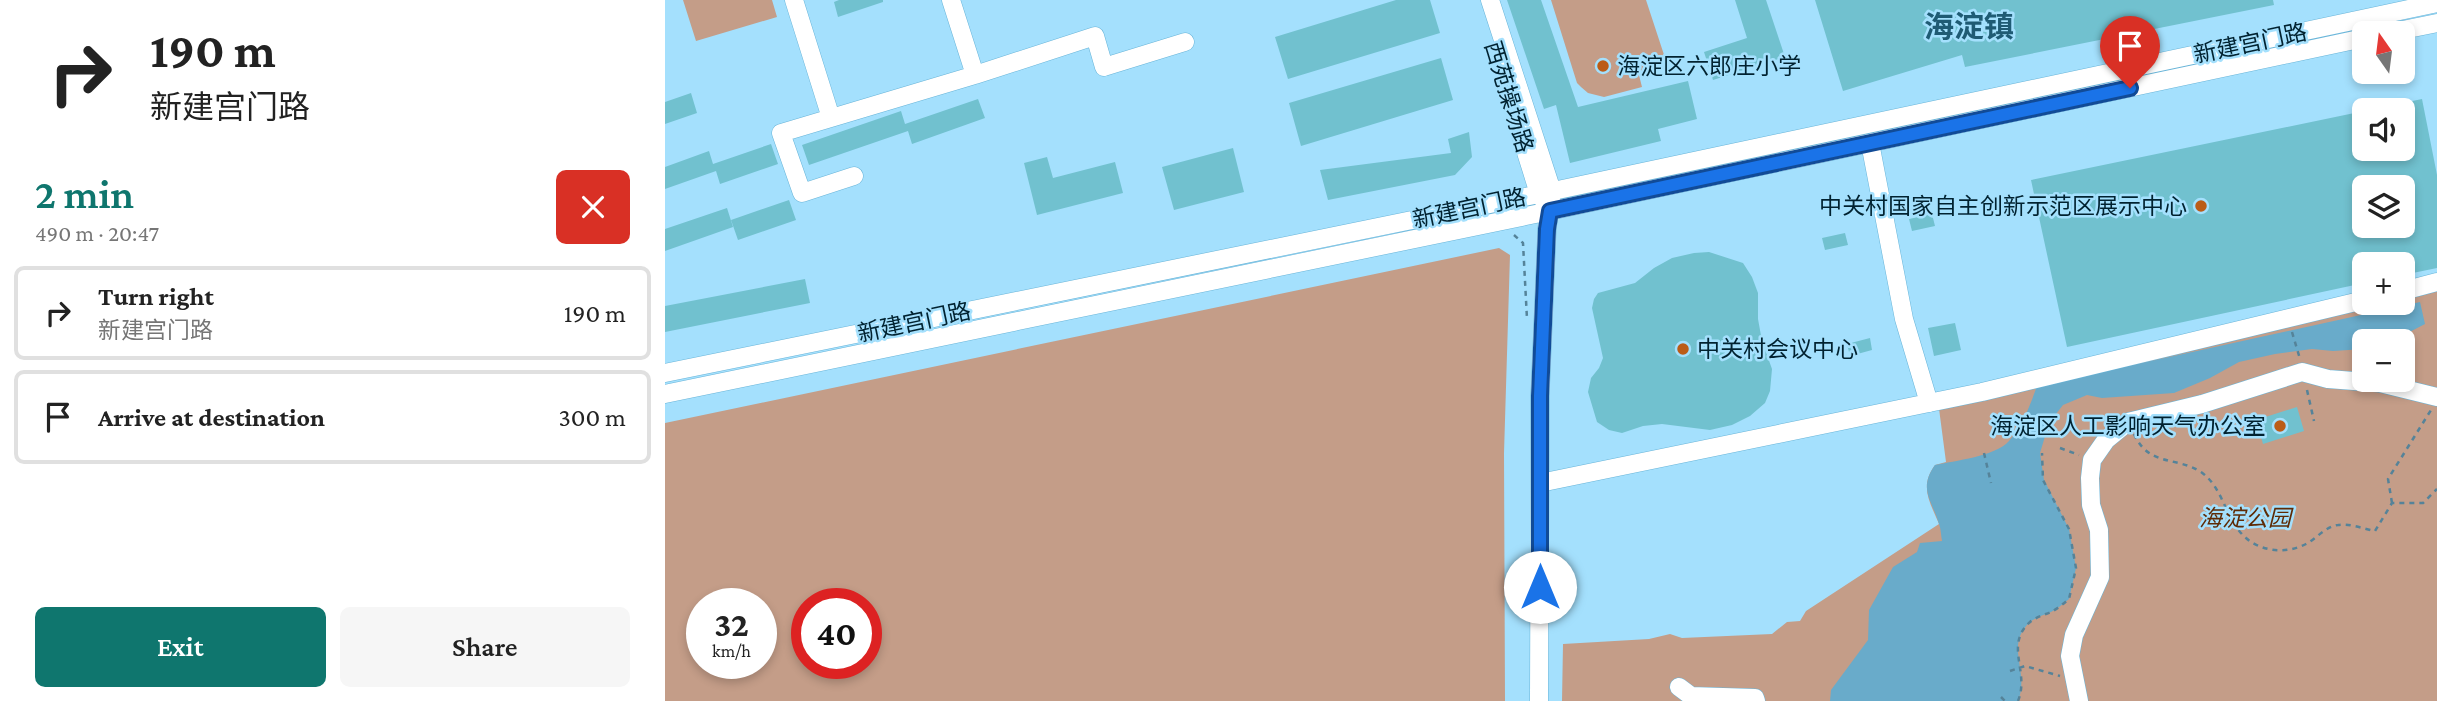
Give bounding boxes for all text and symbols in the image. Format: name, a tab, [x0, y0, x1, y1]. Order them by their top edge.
district label: 海淀镇	[1924, 10, 2014, 43]
pin	[2100, 16, 2160, 88]
street label: 新建宫门路	[2191, 18, 2309, 68]
north arrow	[2352, 21, 2415, 84]
map controls	[2352, 21, 2415, 392]
text: 190 m	[150, 23, 276, 78]
icon: arrive	[2111, 27, 2149, 65]
icon: right	[35, 28, 126, 119]
street label: 西苑操场路	[1480, 38, 1538, 156]
place label: 海淀区六郎庄小学	[1617, 53, 1801, 79]
marker: 海淀区六郎庄小学	[1595, 58, 1611, 74]
text: 新建宫门路	[150, 89, 310, 125]
button: sound	[2352, 98, 2415, 161]
text: 2 min	[35, 170, 134, 217]
button: close	[556, 170, 630, 244]
button: layers	[2352, 175, 2415, 238]
street label: 新建宫门路	[1410, 183, 1528, 233]
place label: 中关村国家自主创新示范区展示中心	[1819, 193, 2187, 219]
marker: 中关村国家自主创新示范区展示中心	[2193, 198, 2209, 214]
text: 490 m · 20:47	[35, 220, 159, 246]
button: +	[2352, 252, 2415, 315]
text: Turn right	[98, 282, 214, 311]
icon: right	[39, 294, 77, 332]
street label: 新建宫门路	[855, 297, 973, 347]
text: 190 m	[564, 299, 626, 328]
text: 新建宫门路	[98, 317, 213, 343]
button: −	[2352, 329, 2415, 392]
place label: 中关村会议中心	[1697, 336, 1858, 362]
marker: 中关村会议中心	[1675, 341, 1691, 357]
icon: arrive	[39, 398, 77, 436]
text: Arrive at destination	[98, 403, 325, 432]
text: 300 m	[558, 403, 626, 432]
place label: 海淀区人工影响天气办公室	[1990, 413, 2266, 439]
marker: 海淀区人工影响天气办公室	[2272, 418, 2288, 434]
park label: 海淀公园	[2199, 505, 2294, 531]
position arrow	[1503, 550, 1577, 624]
speed limit sign: 40	[791, 588, 882, 679]
text: 32	[714, 605, 749, 644]
button: Exit	[35, 607, 326, 687]
button: Share	[340, 607, 630, 687]
text: km/h	[712, 641, 751, 661]

